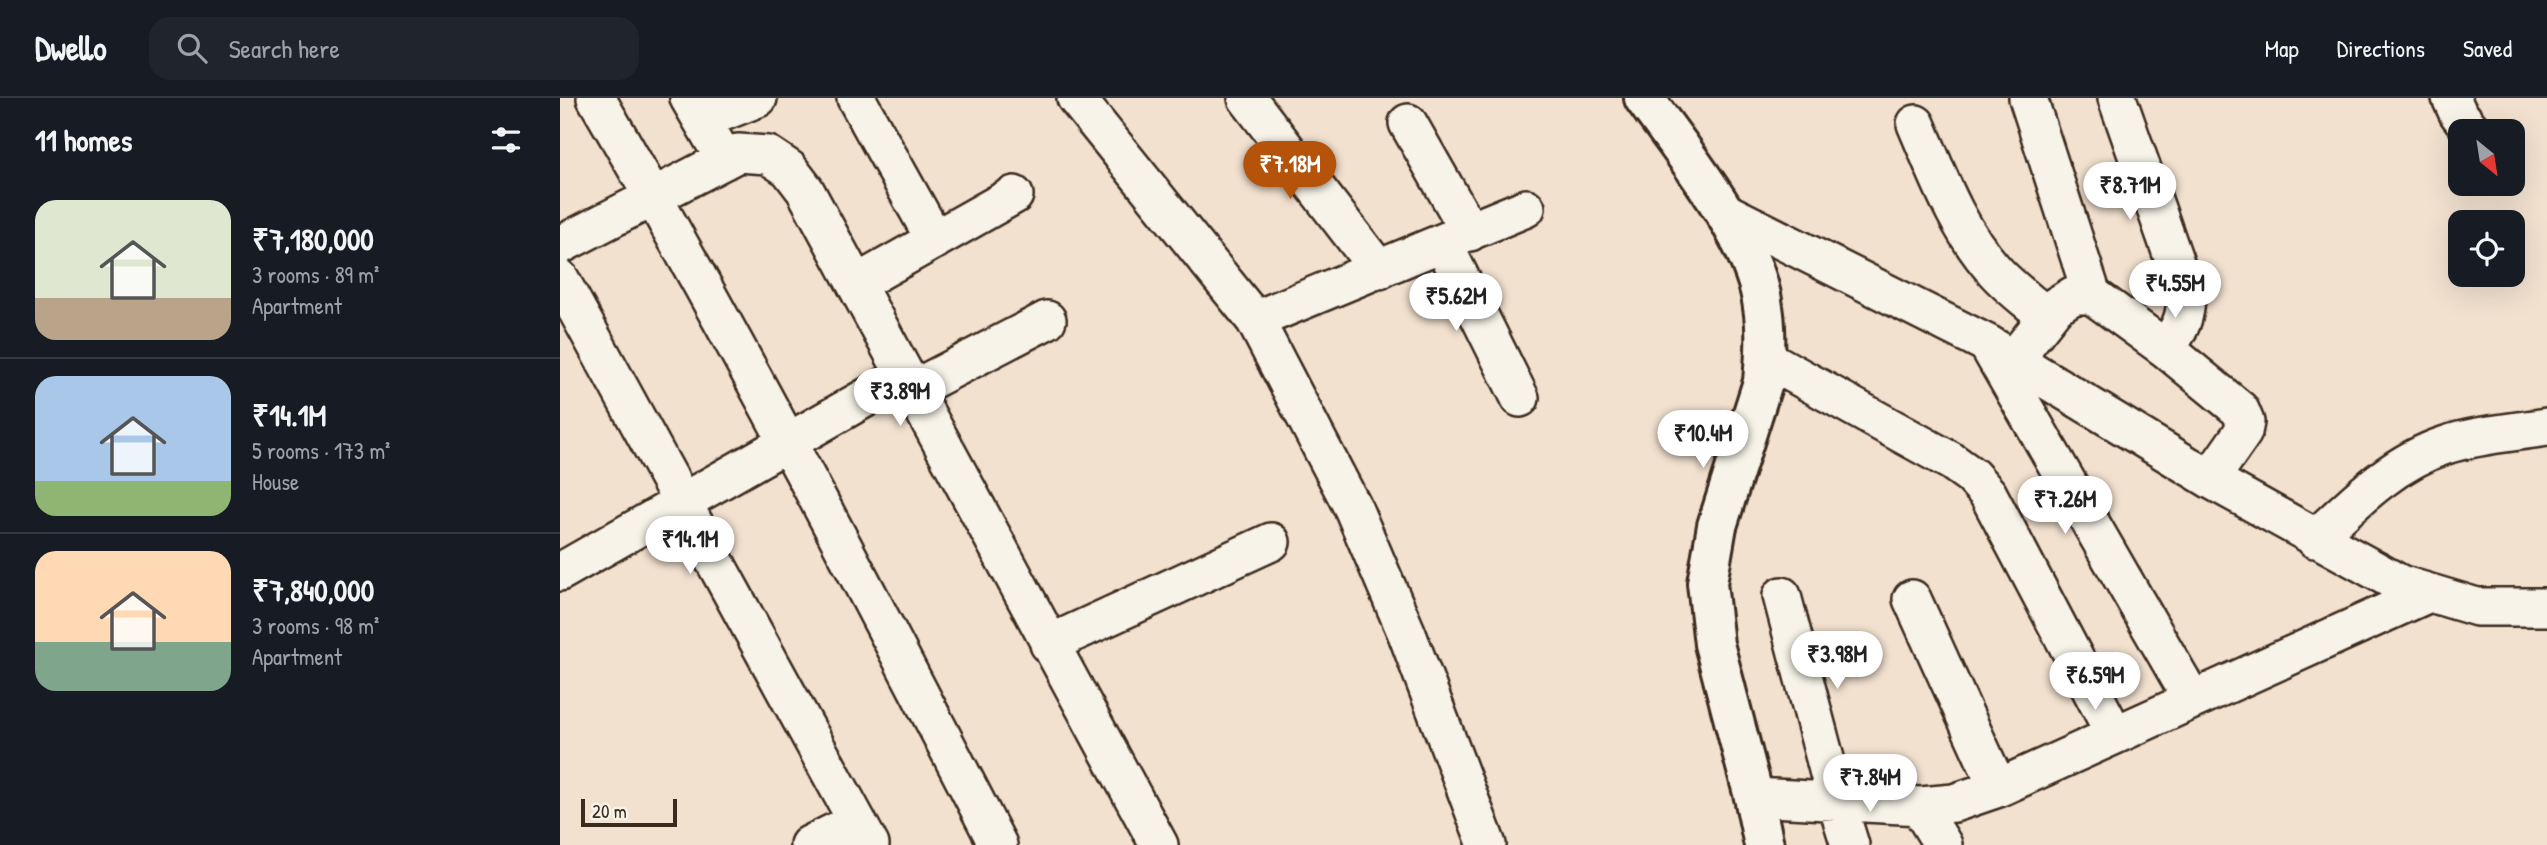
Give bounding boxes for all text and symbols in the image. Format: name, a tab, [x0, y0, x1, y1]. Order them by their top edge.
search box	[149, 17, 639, 80]
text: Dwello	[35, 26, 107, 70]
icon: search	[173, 29, 211, 67]
text: Search here	[229, 31, 340, 66]
text: Map	[2265, 32, 2299, 64]
text: Directions	[2337, 32, 2425, 64]
text: Saved	[2463, 32, 2512, 64]
north arrow	[2448, 119, 2525, 196]
map controls	[2448, 119, 2525, 287]
text: 11 homes	[35, 120, 132, 160]
icon: filters	[487, 121, 525, 159]
pin: ₹7.18M	[1233, 141, 1347, 201]
text: ₹7.18M	[1259, 148, 1321, 179]
pin: ₹8.71M	[2073, 162, 2187, 222]
text: ₹8.71M	[2099, 169, 2161, 200]
button: locate	[2448, 210, 2525, 287]
text: ₹7,180,000	[252, 219, 374, 259]
icon: home	[91, 228, 175, 312]
text: 3 rooms · 89 m²	[252, 259, 379, 290]
pin: ₹4.55M	[2118, 260, 2232, 320]
text: ₹4.55M	[2145, 267, 2205, 298]
pin: ₹5.62M	[1399, 274, 1513, 333]
text: ₹5.62M	[1425, 280, 1487, 311]
text: Apartment	[252, 290, 342, 321]
pin: ₹3.89M	[843, 368, 957, 428]
text: ₹3.89M	[870, 375, 930, 406]
text: ₹14.1M	[252, 395, 326, 435]
icon: home	[91, 404, 175, 488]
pin: ₹10.4M	[1646, 410, 1760, 470]
text: ₹10.4M	[1673, 417, 1733, 448]
text: 5 rooms · 173 m²	[252, 435, 390, 466]
text: House	[252, 466, 299, 497]
pin: ₹7.26M	[2008, 476, 2122, 536]
text: ₹7.26M	[2033, 483, 2097, 514]
pin: ₹14.1M	[633, 517, 747, 576]
text: ₹14.1M	[661, 523, 719, 554]
text: ₹7,840,000	[252, 570, 374, 610]
icon: home	[91, 579, 175, 663]
text: 3 rooms · 98 m²	[252, 610, 379, 641]
pin: ₹3.98M	[1780, 632, 1894, 691]
text: ₹3.98M	[1807, 638, 1867, 669]
text: Apartment	[252, 641, 342, 672]
pin: ₹6.59M	[2038, 652, 2152, 712]
text: ₹6.59M	[2065, 659, 2125, 690]
pin: ₹7.84M	[1813, 754, 1927, 814]
text: ₹7.84M	[1839, 761, 1901, 792]
scale bar	[581, 796, 677, 828]
text: 20 m	[592, 798, 627, 824]

